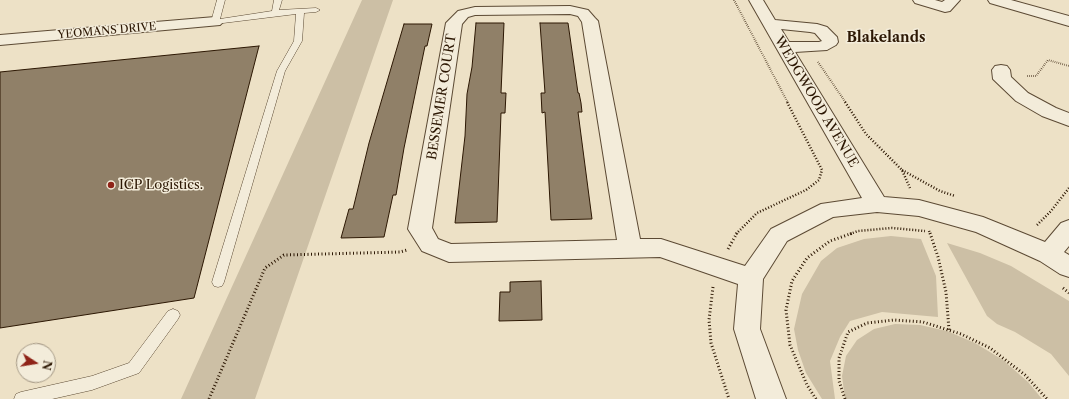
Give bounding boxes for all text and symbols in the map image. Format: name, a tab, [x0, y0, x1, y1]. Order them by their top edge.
street label: YEOMANS DRIVE	[57, 20, 157, 42]
district label: Blakelands	[846, 30, 926, 46]
street label: BESSEMER COURT	[424, 33, 460, 161]
street label: WEDGWOOD AVENUE	[771, 34, 861, 170]
place label: ICP Logistics.	[119, 177, 203, 193]
marker: ICP Logistics.	[106, 180, 116, 190]
north arrow	[16, 343, 56, 383]
text: N	[39, 359, 55, 371]

